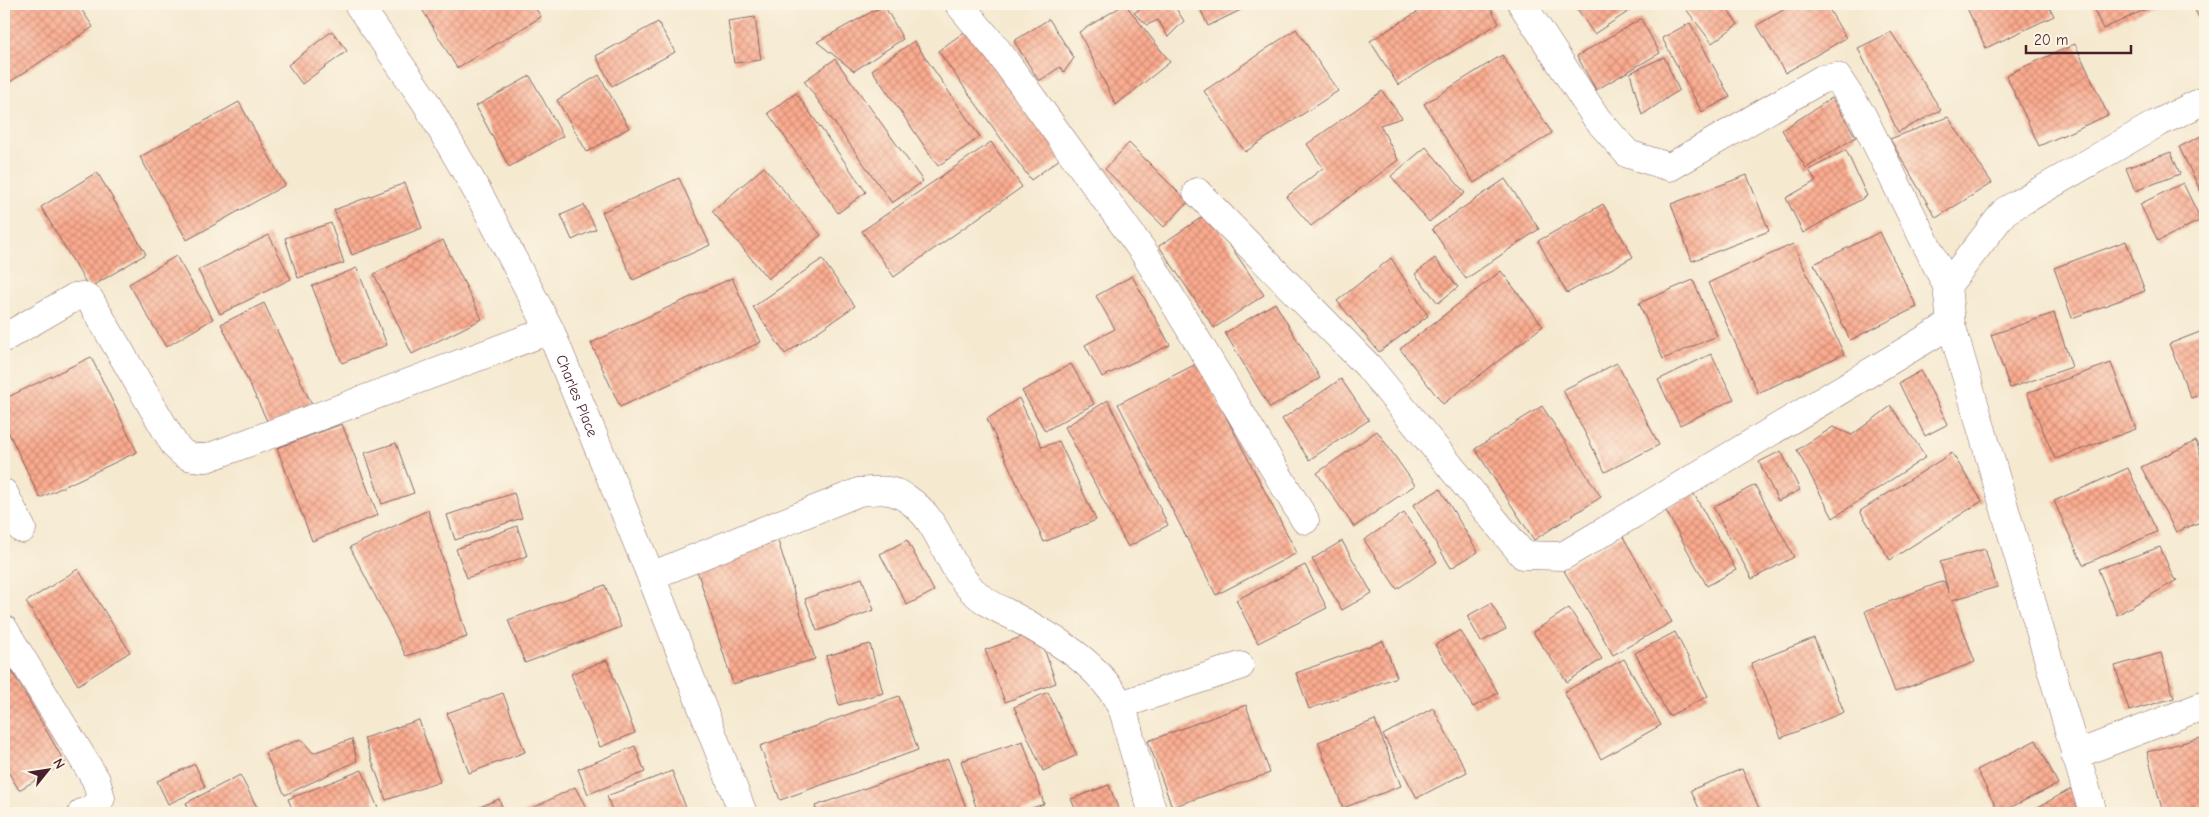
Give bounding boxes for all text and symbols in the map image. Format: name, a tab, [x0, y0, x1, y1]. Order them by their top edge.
scale bar	[2026, 22, 2132, 54]
text: 20 m	[2034, 31, 2068, 49]
street label: Charles Place	[552, 352, 602, 440]
north arrow	[22, 744, 72, 794]
text: N	[49, 756, 68, 772]

